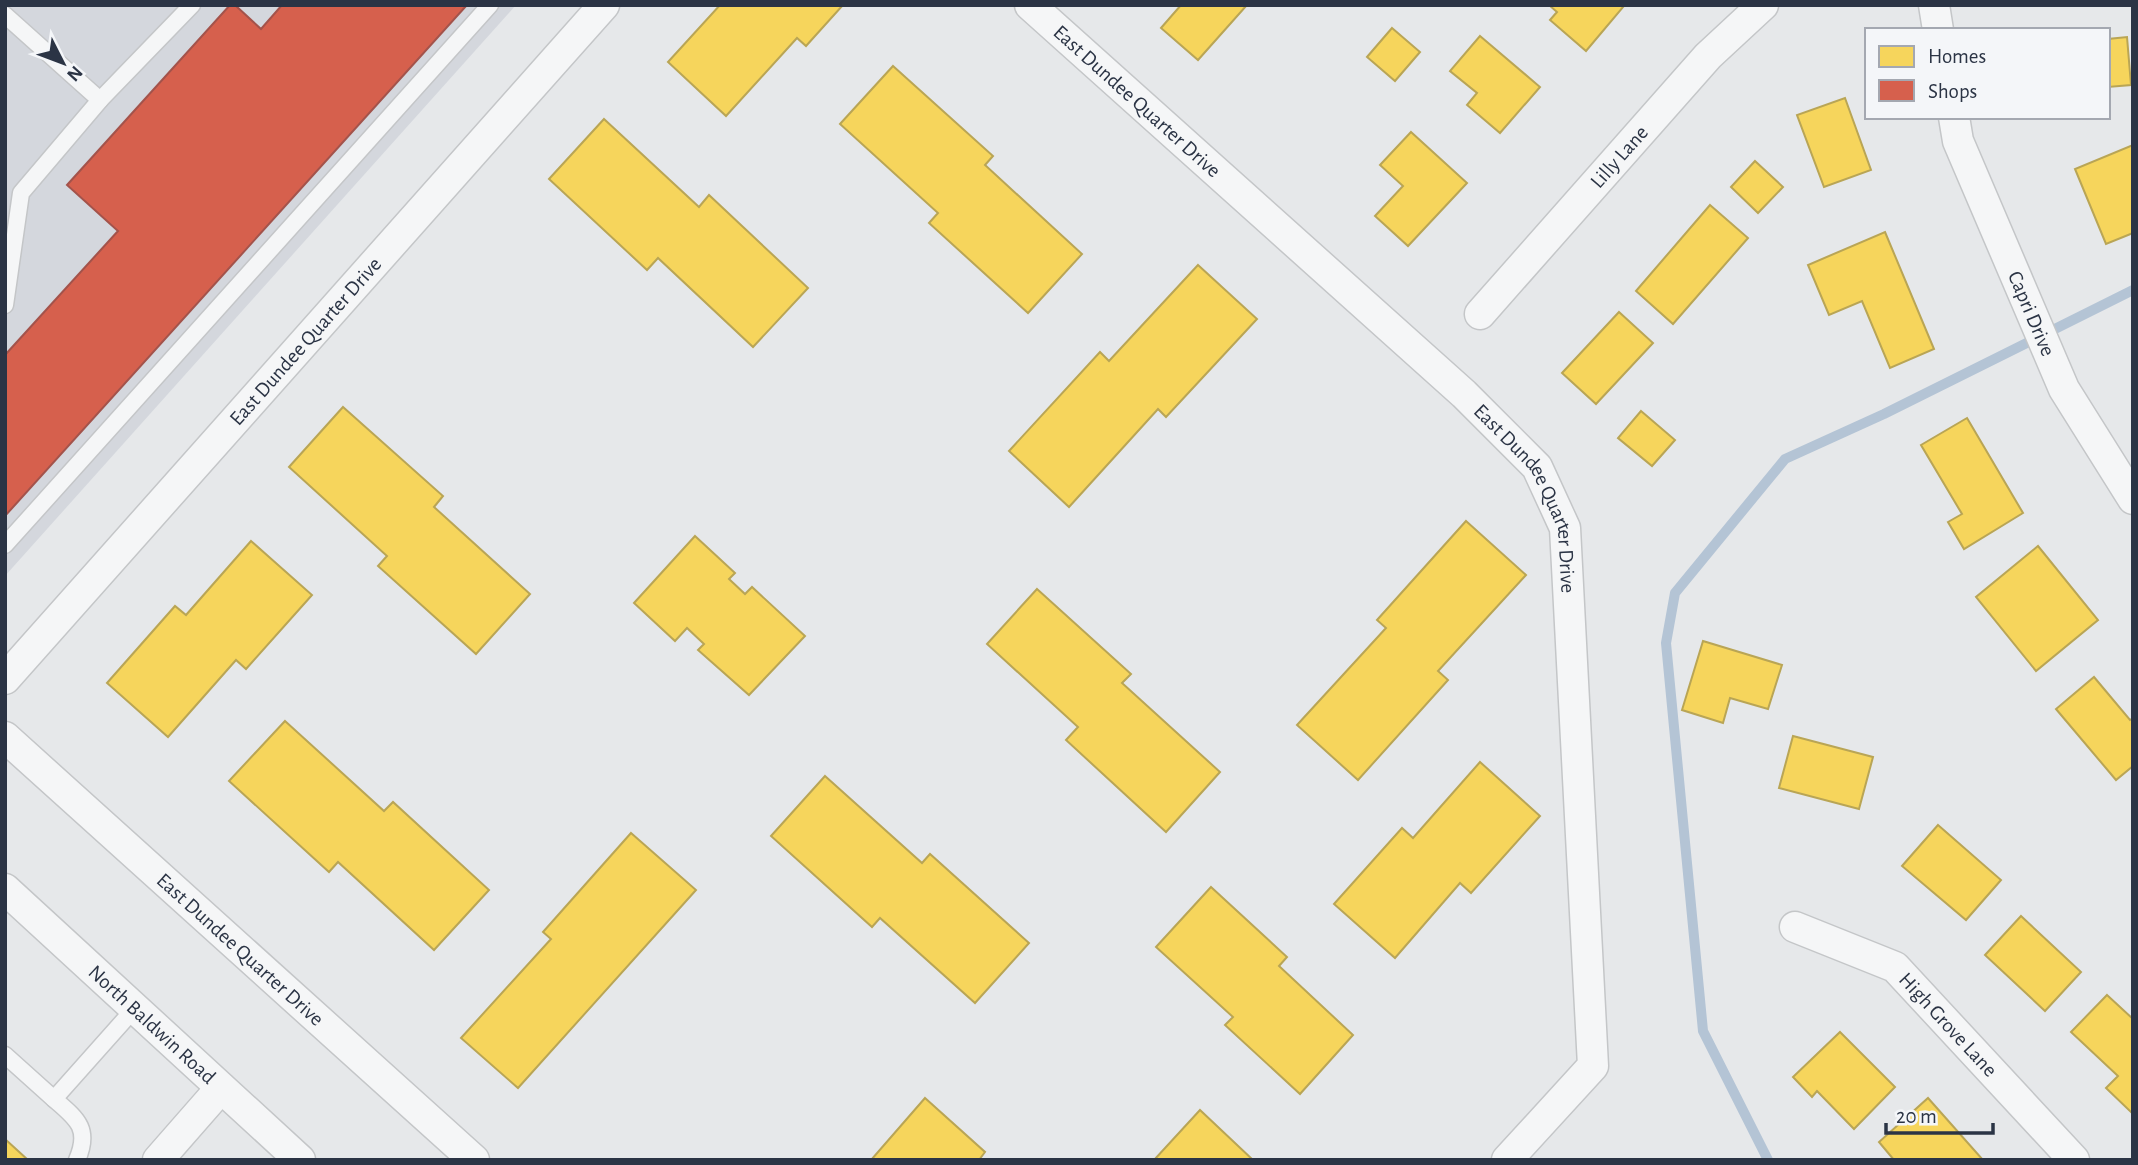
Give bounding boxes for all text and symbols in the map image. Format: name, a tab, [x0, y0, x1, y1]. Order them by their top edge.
street label: East Dundee Quarter Drive	[1049, 21, 1225, 182]
north arrow	[28, 28, 98, 98]
legend	[1865, 28, 2110, 119]
text: Homes	[1928, 46, 1986, 67]
text: N	[63, 62, 86, 85]
text: Shops	[1928, 81, 1977, 102]
street label: Lilly Lane	[1587, 122, 1652, 192]
street label: East Dundee Quarter Drive	[226, 254, 385, 429]
street label: Capri Drive	[2004, 268, 2059, 359]
street label: East Dundee Quarter Drive	[1470, 400, 1578, 594]
street label: East Dundee Quarter Drive	[153, 869, 327, 1030]
street label: North Baldwin Road	[84, 961, 220, 1088]
street label: High Grove Lane	[1895, 969, 2001, 1081]
scale bar	[1886, 1092, 1993, 1136]
text: 20 m	[1896, 1106, 1937, 1127]

